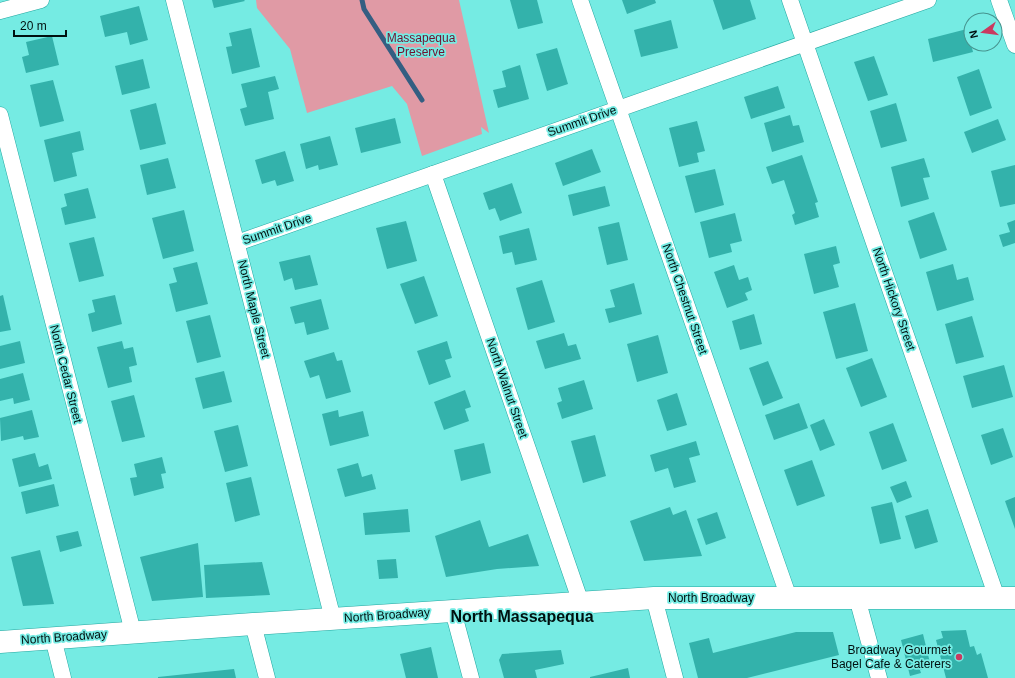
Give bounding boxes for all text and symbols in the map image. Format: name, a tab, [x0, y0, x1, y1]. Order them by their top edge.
scale bar	[14, 12, 66, 38]
north arrow	[963, 12, 1003, 52]
text: 20 m	[20, 19, 47, 33]
text: N	[967, 29, 980, 40]
park label: Massapequa Preserve	[387, 31, 456, 59]
street label: Summit Drive	[546, 103, 619, 139]
street label: Summit Drive	[241, 211, 314, 247]
street label: North Chestnut Street	[659, 242, 711, 357]
street label: North Hickory Street	[870, 246, 918, 353]
street label: North Maple Street	[235, 258, 273, 360]
street label: North Cedar Street	[47, 323, 85, 425]
street label: North Walnut Street	[483, 336, 531, 441]
street label: North Broadway	[668, 591, 754, 605]
street label: North Broadway	[344, 605, 430, 625]
district label: North Massapequa	[450, 608, 594, 625]
street label: North Broadway	[21, 627, 107, 647]
place label: Broadway Gourmet Bagel Cafe & Caterers	[831, 643, 952, 671]
marker: Broadway Gourmet Bagel Cafe & Caterers	[954, 652, 964, 662]

